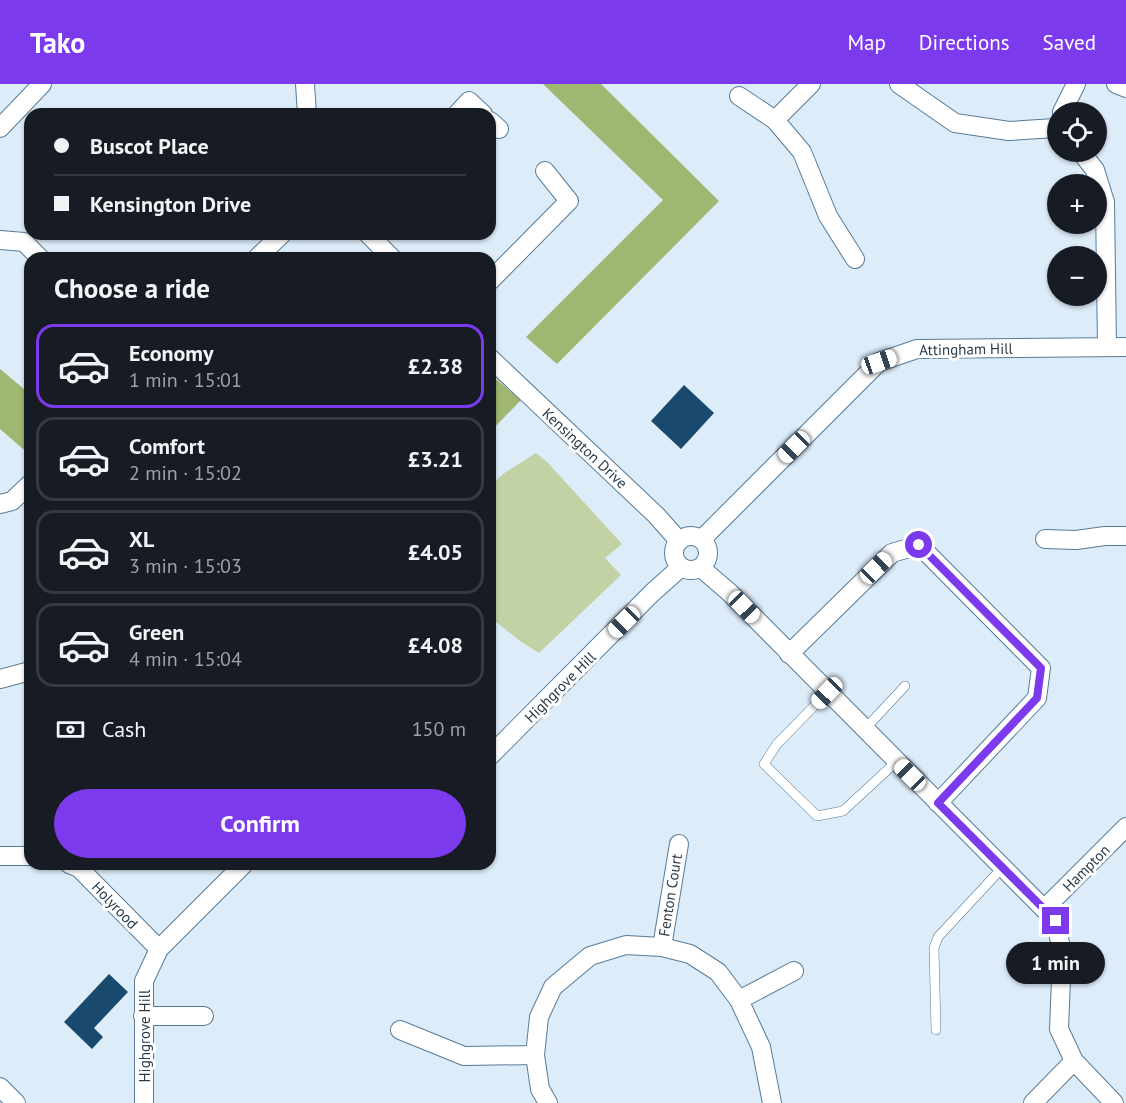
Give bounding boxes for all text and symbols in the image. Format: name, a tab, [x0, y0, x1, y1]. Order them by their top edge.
text: Tako	[30, 24, 85, 61]
text: Map	[847, 29, 886, 56]
text: Directions	[919, 29, 1010, 56]
text: Saved	[1043, 29, 1096, 56]
map controls	[1047, 102, 1107, 306]
button: locate	[1047, 102, 1107, 162]
text: Buscot Place	[90, 132, 209, 160]
button: +	[1047, 174, 1107, 234]
text: Kensington Drive	[90, 190, 251, 218]
button: −	[1047, 246, 1107, 306]
text: Choose a ride	[54, 271, 210, 305]
icon: car	[57, 339, 111, 393]
text: Economy	[129, 339, 213, 367]
street label: Attingham Hill	[919, 339, 1014, 359]
car	[859, 348, 899, 376]
text: £2.38	[408, 352, 463, 380]
text: 1 min · 15:01	[129, 367, 242, 393]
street label: Kensington Drive	[538, 404, 632, 492]
car	[775, 428, 813, 466]
icon: car	[57, 432, 111, 486]
text: Comfort	[129, 432, 205, 460]
text: £3.21	[408, 445, 463, 473]
text: 2 min · 15:02	[129, 460, 242, 486]
icon: car	[57, 525, 111, 579]
text: XL	[129, 525, 154, 553]
route start	[905, 531, 932, 558]
text: £4.05	[408, 538, 463, 566]
car	[857, 549, 895, 587]
text: 3 min · 15:03	[129, 553, 242, 579]
car	[725, 588, 763, 626]
car	[605, 603, 643, 641]
icon: car	[57, 618, 111, 672]
text: Green	[129, 618, 184, 646]
text: £4.08	[408, 631, 463, 659]
text: 4 min · 15:04	[129, 646, 242, 672]
street label: Highgrove Hill	[520, 647, 600, 727]
car	[808, 674, 846, 712]
icon: cash	[54, 713, 87, 746]
text: Cash	[102, 715, 146, 743]
text: 150 m	[412, 716, 466, 742]
car	[891, 756, 929, 794]
button: Confirm	[54, 789, 466, 858]
street label: Hampton	[1058, 840, 1114, 896]
street label: Fenton Court	[654, 852, 686, 938]
street label: Holyrood	[88, 877, 142, 933]
route end	[1042, 907, 1069, 934]
callout: 1 min	[1006, 942, 1106, 984]
text: 1 min	[1031, 950, 1080, 976]
street label: Highgrove Hill	[135, 989, 154, 1082]

